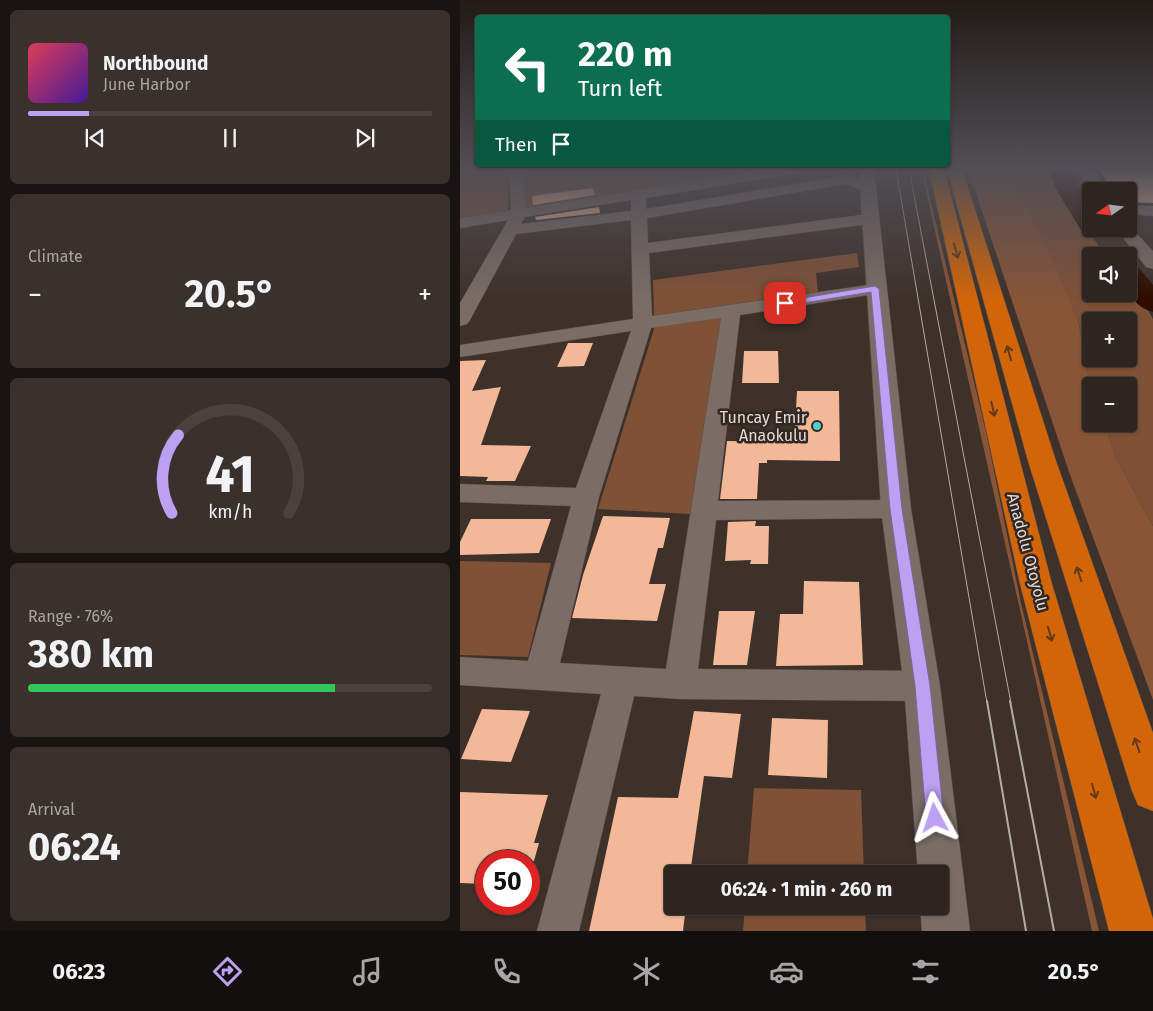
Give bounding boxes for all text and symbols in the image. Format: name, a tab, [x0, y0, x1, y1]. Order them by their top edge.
text: 220 m	[578, 33, 673, 75]
icon: left	[495, 35, 560, 100]
text: Northbound	[103, 52, 208, 75]
text: June Harbor	[103, 75, 190, 94]
text: Turn left	[578, 75, 662, 102]
icon: previous	[81, 124, 109, 152]
icon: pause	[216, 124, 244, 152]
icon: next	[351, 124, 379, 152]
icon: arrive	[547, 130, 575, 158]
text: Then	[495, 133, 537, 156]
north arrow	[1082, 182, 1138, 238]
map controls	[1082, 182, 1137, 432]
one-way arrow	[952, 242, 961, 258]
text: Climate	[28, 247, 83, 266]
button: sound	[1082, 247, 1137, 302]
text: 20.5°	[184, 271, 276, 317]
text: −	[28, 278, 42, 311]
text: +	[418, 278, 432, 311]
pin	[764, 282, 806, 324]
icon: arrive	[771, 289, 799, 317]
button: +	[1082, 312, 1137, 367]
one-way arrow	[1004, 345, 1014, 361]
button: −	[1082, 377, 1137, 432]
one-way arrow	[989, 400, 998, 416]
place label: Tuncay Emir Anaokulu	[720, 408, 808, 445]
marker: Tuncay Emir Anaokulu	[811, 420, 823, 432]
text: 41	[205, 443, 255, 506]
street label: Anadolu Otoyolu	[1003, 491, 1053, 613]
text: km/h	[208, 501, 252, 523]
one-way arrow	[1074, 567, 1084, 583]
text: Range · 76%	[28, 607, 113, 626]
one-way arrow	[1046, 626, 1056, 642]
text: 380 km	[28, 631, 154, 677]
one-way arrow	[1132, 737, 1141, 753]
one-way arrow	[1090, 782, 1099, 798]
position arrow	[908, 791, 960, 843]
text: Arrival	[28, 800, 75, 819]
text: 06:24	[28, 824, 121, 870]
speed limit sign: 50	[475, 850, 540, 915]
text: 06:24 · 1 min · 260 m	[721, 878, 892, 901]
icon: directions	[210, 954, 245, 989]
icon: music	[350, 954, 385, 989]
icon: phone	[489, 954, 524, 989]
icon: climate	[629, 954, 664, 989]
icon: car	[769, 954, 804, 989]
icon: filters	[908, 954, 943, 989]
text: 06:23	[52, 958, 106, 985]
text: 20.5°	[1048, 958, 1101, 985]

